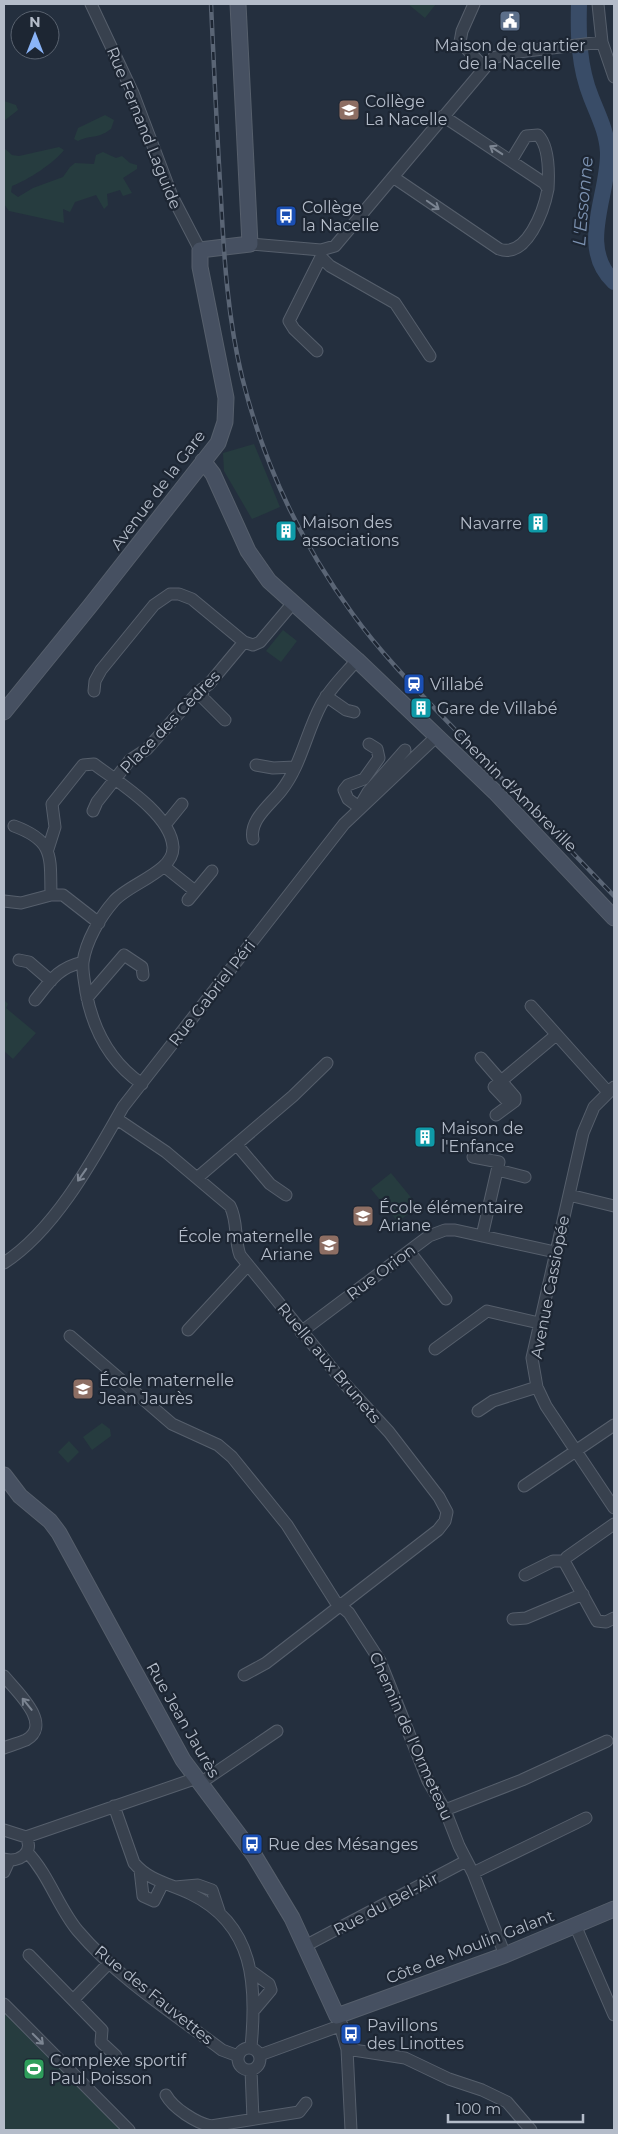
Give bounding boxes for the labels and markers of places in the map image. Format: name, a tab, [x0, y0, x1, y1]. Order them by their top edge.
public building icon: Maison de quartier de la Nacelle	[498, 9, 522, 33]
place label: Maison de quartier de la Nacelle	[434, 36, 586, 73]
place label: Collège La Nacelle	[365, 92, 447, 129]
school or university icon: Collège La Nacelle	[337, 98, 361, 122]
place label: Collège la Nacelle	[302, 198, 379, 235]
bus stop icon: Collège la Nacelle	[274, 204, 298, 228]
building icon: Navarre	[526, 511, 550, 535]
place label: Maison des associations	[302, 513, 399, 550]
place label: Navarre	[460, 514, 522, 533]
building icon: Maison des associations	[274, 519, 298, 543]
station icon: Villabé	[402, 672, 426, 696]
place label: Villabé	[430, 675, 484, 694]
building icon: Gare de Villabé	[409, 696, 433, 720]
place label: Gare de Villabé	[437, 699, 557, 718]
place label: Maison de l'Enfance	[441, 1119, 523, 1156]
building icon: Maison de l'Enfance	[413, 1125, 437, 1149]
place label: École élémentaire Ariane	[379, 1198, 524, 1235]
school or university icon: École élémentaire Ariane	[351, 1204, 375, 1228]
place label: École maternelle Ariane	[178, 1227, 313, 1264]
school or university icon: École maternelle Ariane	[317, 1233, 341, 1257]
place label: École maternelle Jean Jaurès	[98, 1371, 234, 1408]
school or university icon: École maternelle Jean Jaurès	[71, 1377, 95, 1401]
bus stop icon: Rue des Mésanges	[240, 1832, 264, 1856]
place label: Rue des Mésanges	[268, 1835, 418, 1854]
place label: Pavillons des Linottes	[367, 2016, 464, 2053]
bus stop icon: Pavillons des Linottes	[339, 2022, 363, 2046]
place label: Complexe sportif Paul Poisson	[50, 2051, 187, 2088]
sports icon: Complexe sportif Paul Poisson	[22, 2057, 46, 2081]

